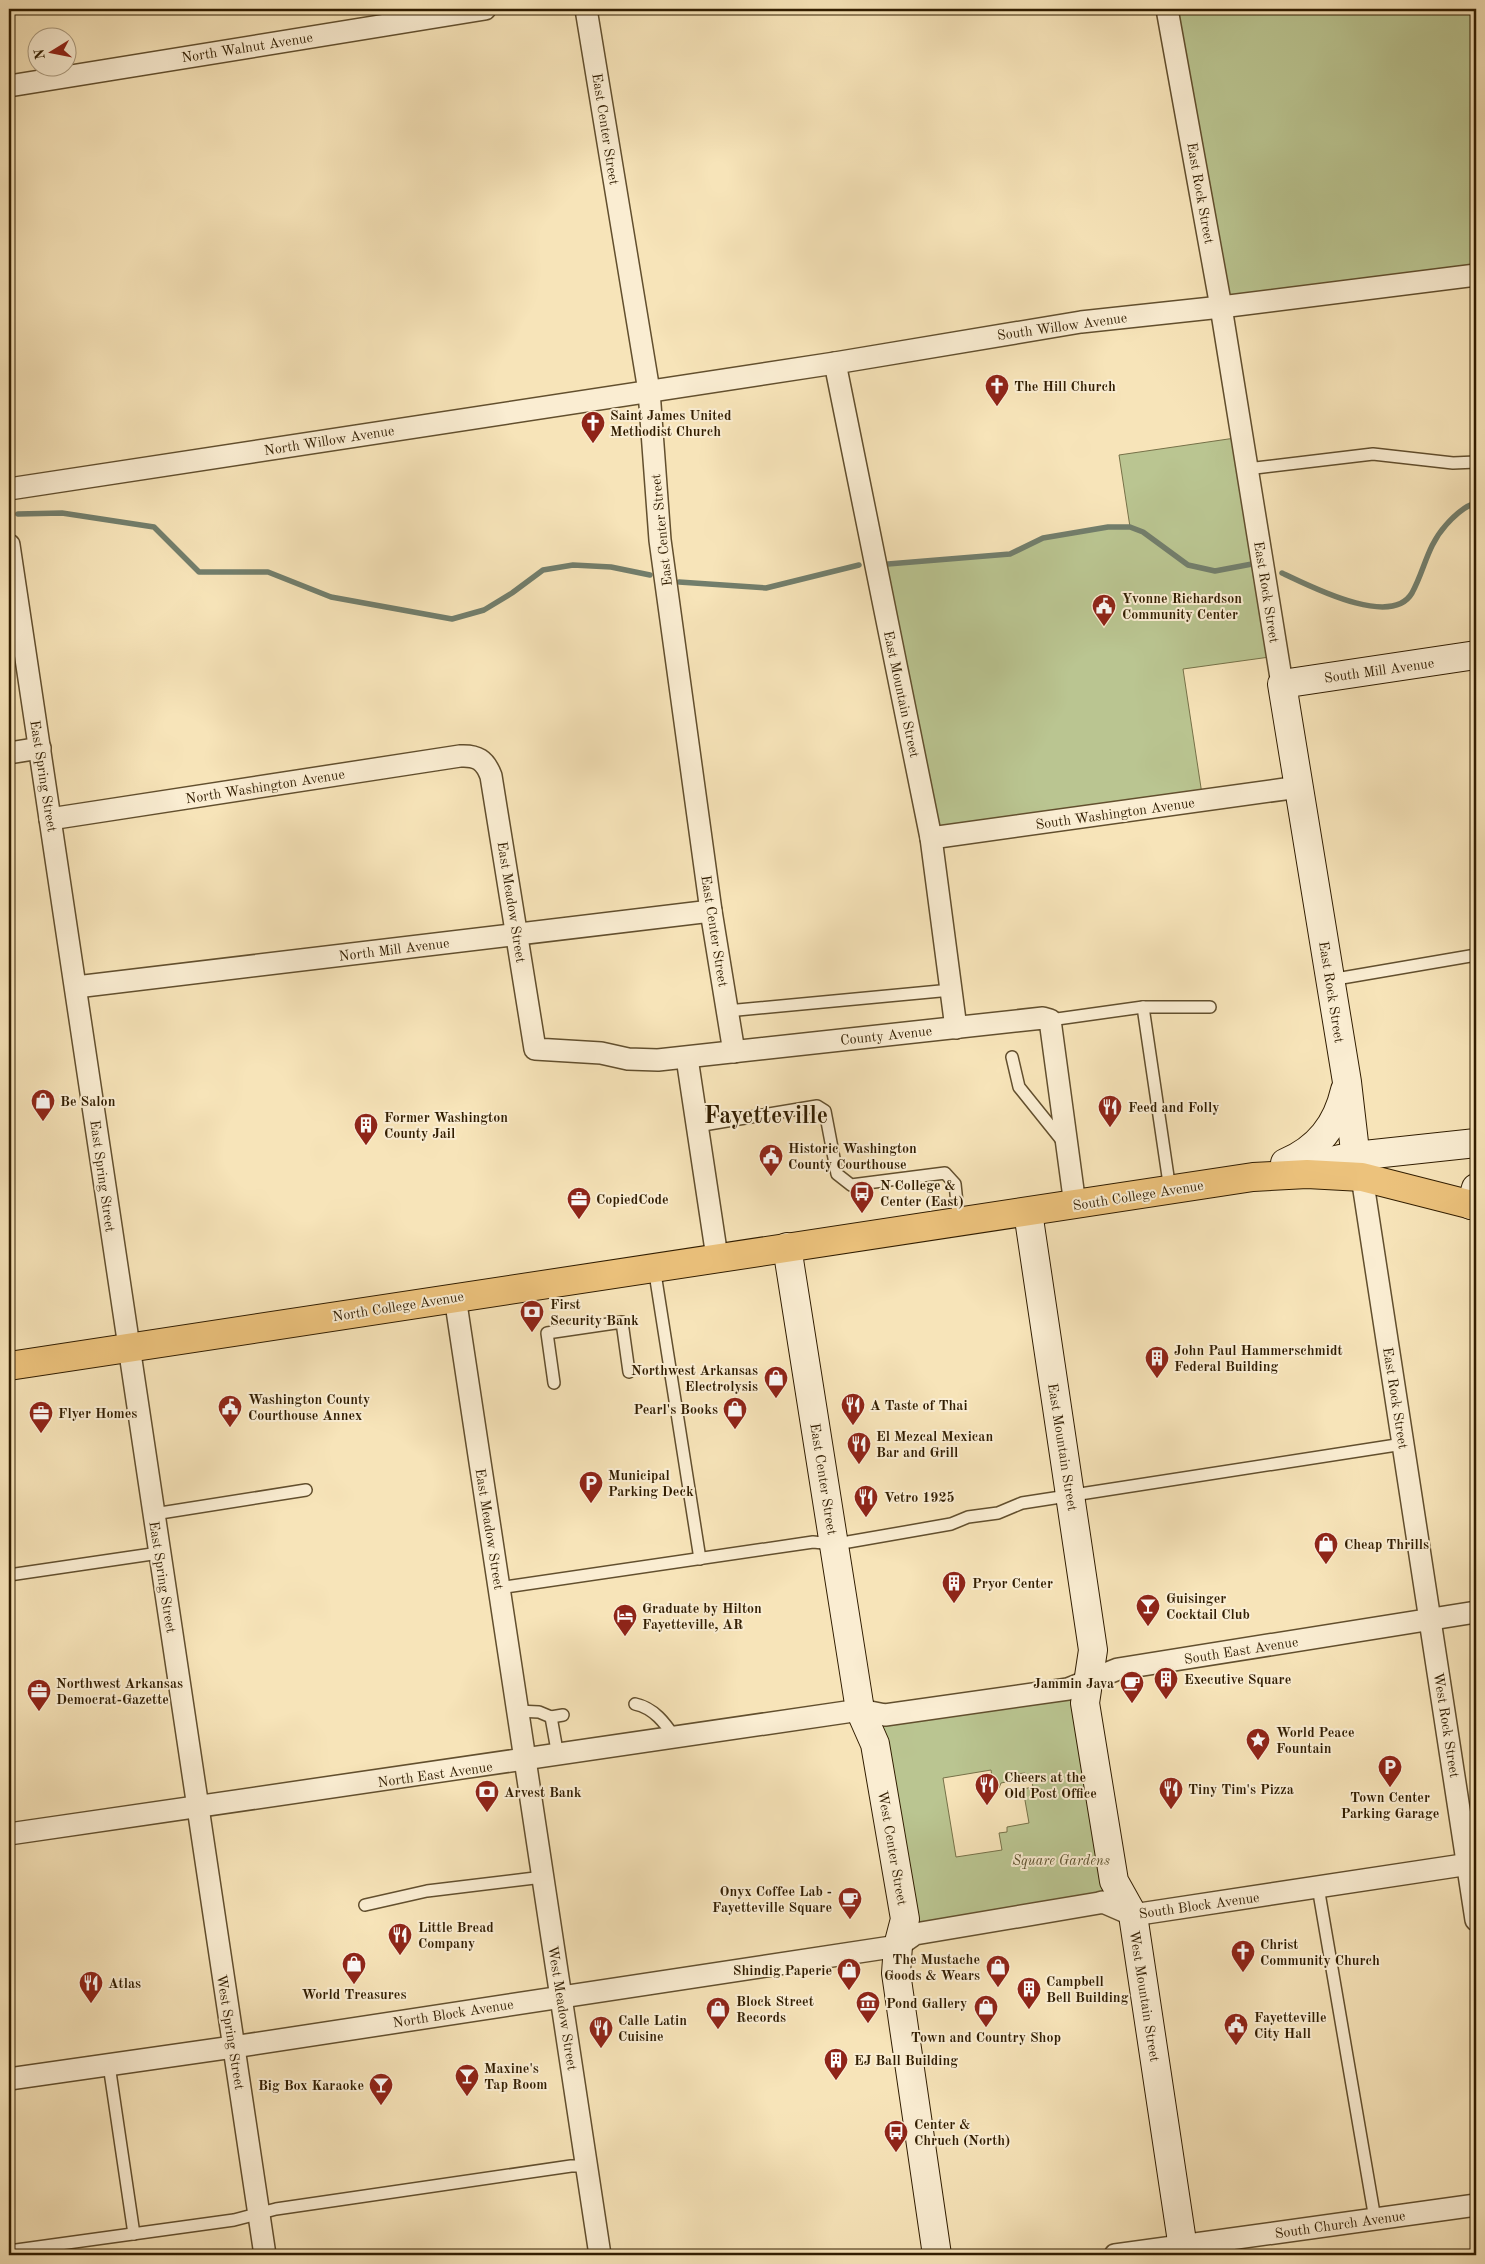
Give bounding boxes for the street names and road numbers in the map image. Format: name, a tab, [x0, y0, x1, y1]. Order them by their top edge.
street label: North Walnut Avenue	[181, 31, 314, 65]
street label: East Center Street	[589, 72, 621, 186]
street label: East Rock Street	[1184, 141, 1216, 245]
street label: South Willow Avenue	[996, 311, 1128, 343]
street label: North Willow Avenue	[263, 424, 395, 458]
street label: East Center Street	[649, 473, 675, 587]
street label: East Rock Street	[1251, 540, 1281, 644]
street label: East Mountain Street	[881, 629, 921, 759]
street label: South Mill Avenue	[1323, 656, 1435, 686]
street label: East Spring Street	[27, 719, 59, 833]
street label: North Washington Avenue	[185, 767, 346, 806]
street label: South Washington Avenue	[1035, 796, 1196, 832]
street label: East Meadow Street	[495, 841, 528, 964]
street label: East Center Street	[698, 874, 730, 988]
street label: North Mill Avenue	[338, 936, 450, 964]
street label: East Rock Street	[1316, 940, 1346, 1044]
street label: County Avenue	[840, 1024, 933, 1048]
street label: East Spring Street	[87, 1119, 117, 1233]
street label: South College Avenue	[1072, 1179, 1205, 1213]
street label: North College Avenue	[332, 1290, 465, 1324]
street label: East Rock Street	[1380, 1346, 1410, 1450]
street label: East Mountain Street	[1045, 1382, 1079, 1512]
street label: East Center Street	[807, 1422, 839, 1536]
street label: East Meadow Street	[473, 1468, 506, 1591]
street label: East Spring Street	[146, 1520, 178, 1634]
street label: South East Avenue	[1183, 1635, 1299, 1667]
street label: West Rock Street	[1431, 1672, 1461, 1779]
street label: North East Avenue	[377, 1760, 493, 1790]
street label: West Center Street	[875, 1790, 909, 1907]
street label: South Block Avenue	[1138, 1891, 1260, 1921]
street label: West Mountain Street	[1127, 1929, 1161, 2063]
street label: West Meadow Street	[545, 1945, 579, 2072]
street label: West Spring Street	[214, 1974, 246, 2091]
street label: North Block Avenue	[392, 1998, 515, 2030]
street label: South Church Avenue	[1274, 2209, 1406, 2241]

